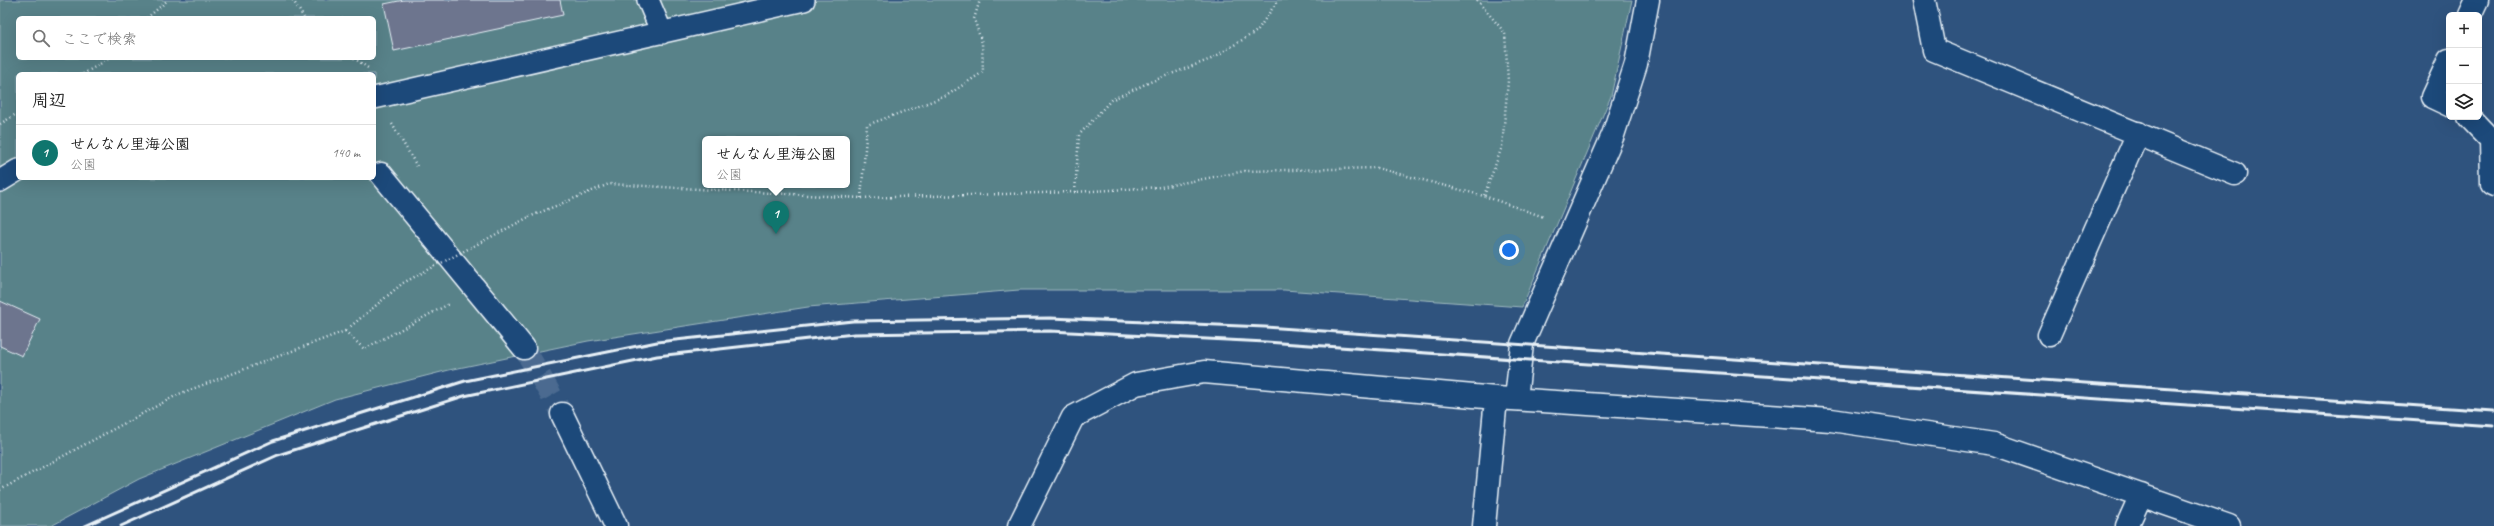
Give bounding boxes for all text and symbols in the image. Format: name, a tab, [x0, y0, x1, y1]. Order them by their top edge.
map controls	[2446, 12, 2482, 120]
button: +	[2446, 12, 2482, 48]
search box	[16, 16, 376, 60]
icon: search	[30, 27, 52, 49]
text: ここで検索	[62, 30, 137, 49]
button: −	[2446, 48, 2482, 84]
button: layers	[2446, 84, 2482, 120]
text: 周辺	[32, 90, 66, 111]
text: せんなん里海公園	[70, 135, 190, 154]
popup	[702, 136, 850, 188]
text: 1	[42, 145, 48, 161]
text: 140 m	[332, 145, 360, 161]
text: せんなん里海公園	[716, 145, 836, 164]
text: 公園	[70, 157, 96, 173]
text: 公園	[716, 167, 742, 183]
pin: 1	[763, 201, 789, 234]
your location	[1499, 240, 1519, 260]

